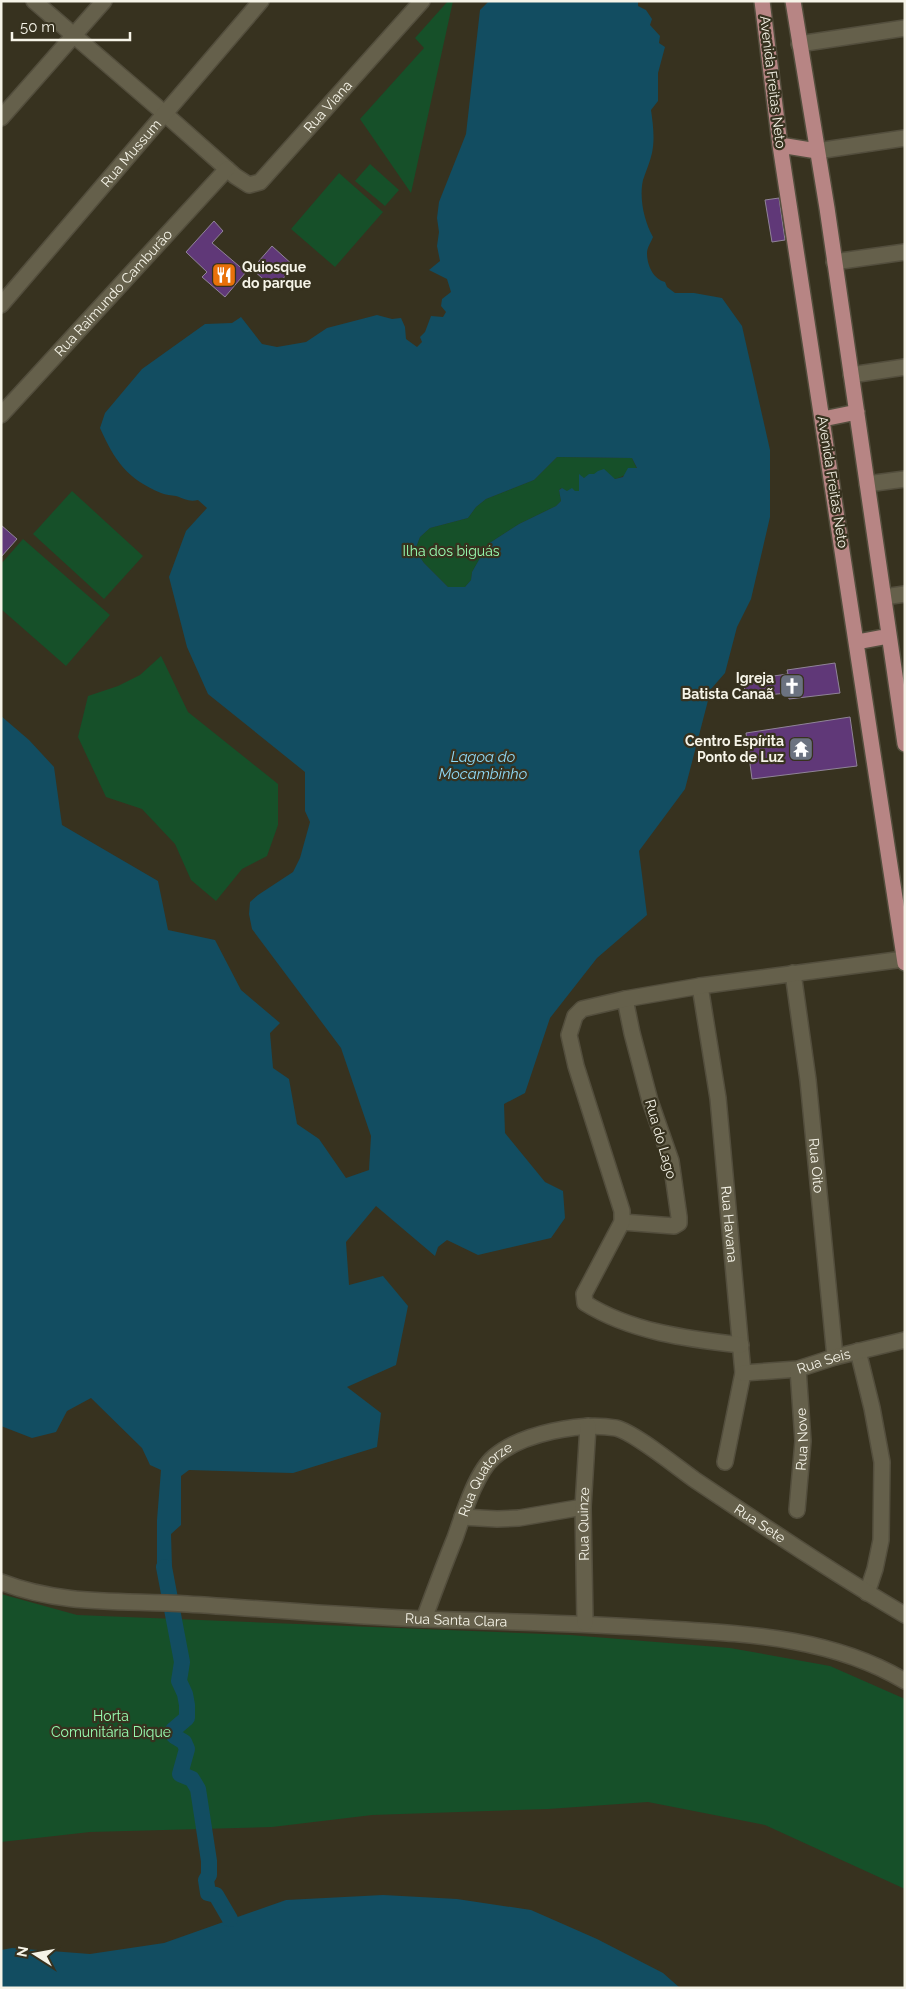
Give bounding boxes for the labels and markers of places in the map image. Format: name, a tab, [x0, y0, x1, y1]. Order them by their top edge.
place label: Quiosque do parque	[242, 259, 312, 291]
restaurant icon: Quiosque do parque	[211, 262, 237, 288]
place label: Igreja Batista Canaã	[682, 670, 774, 702]
church icon: Igreja Batista Canaã	[779, 673, 805, 699]
place label: Centro Espírita Ponto de Luz	[685, 733, 784, 765]
temple icon: Centro Espírita Ponto de Luz	[788, 736, 814, 762]

